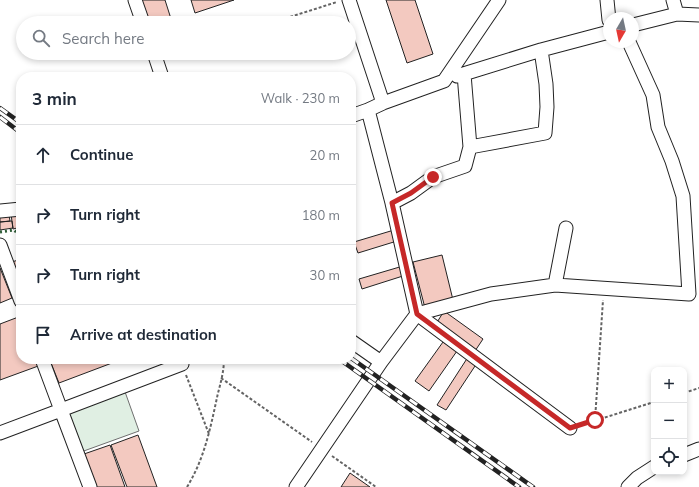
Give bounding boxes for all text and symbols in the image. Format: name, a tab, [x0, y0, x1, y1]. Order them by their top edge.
north arrow	[603, 12, 639, 48]
search box	[16, 16, 356, 60]
icon: search	[30, 27, 52, 49]
text: Search here	[62, 29, 144, 48]
text: 3 min	[32, 88, 77, 109]
text: Walk · 230 m	[261, 90, 340, 106]
icon: ahead	[32, 144, 54, 166]
text: Continue	[70, 145, 133, 164]
text: 20 m	[310, 147, 340, 163]
route end	[424, 168, 442, 186]
icon: right	[32, 204, 54, 226]
text: Turn right	[70, 205, 140, 224]
text: 180 m	[302, 207, 340, 223]
icon: right	[32, 264, 54, 286]
text: Turn right	[70, 265, 140, 284]
text: 30 m	[310, 267, 340, 283]
icon: arrive	[32, 324, 54, 346]
text: Arrive at destination	[70, 325, 217, 344]
map controls	[651, 367, 687, 475]
button: +	[651, 367, 687, 403]
button: −	[651, 403, 687, 439]
route start	[586, 411, 604, 429]
button: locate	[651, 439, 687, 475]

